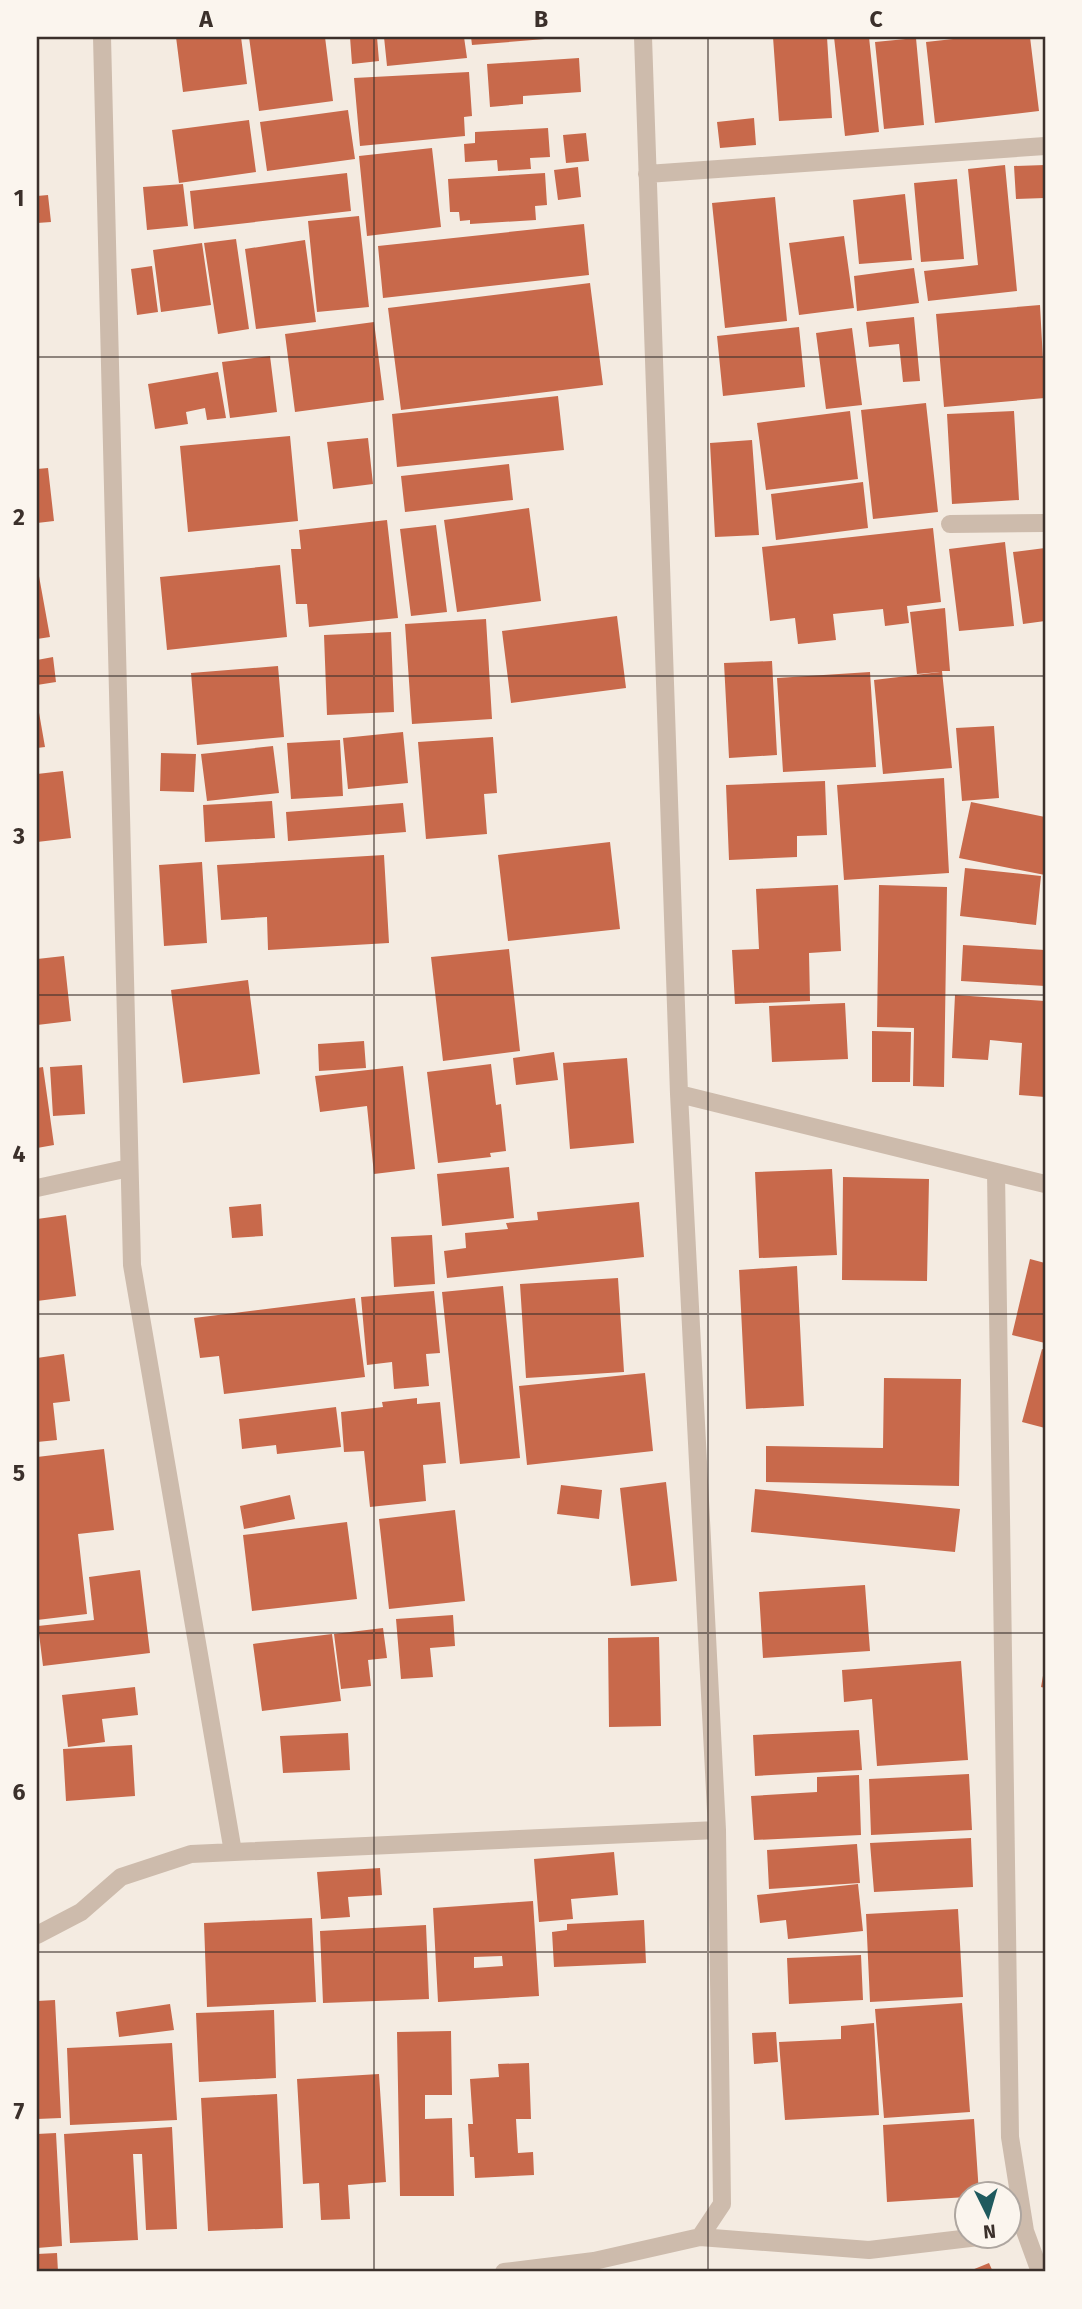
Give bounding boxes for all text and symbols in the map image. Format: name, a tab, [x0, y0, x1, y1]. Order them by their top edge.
text: A	[198, 5, 213, 33]
text: B	[534, 5, 548, 33]
text: C	[869, 5, 883, 33]
text: 1	[14, 184, 24, 212]
text: 2	[13, 503, 25, 531]
text: 3	[12, 822, 25, 850]
text: 4	[13, 1140, 26, 1168]
text: 5	[13, 1459, 25, 1487]
text: 6	[13, 1778, 26, 1806]
text: 7	[14, 2097, 25, 2125]
north arrow	[953, 2180, 1023, 2250]
text: N	[982, 2219, 997, 2243]

